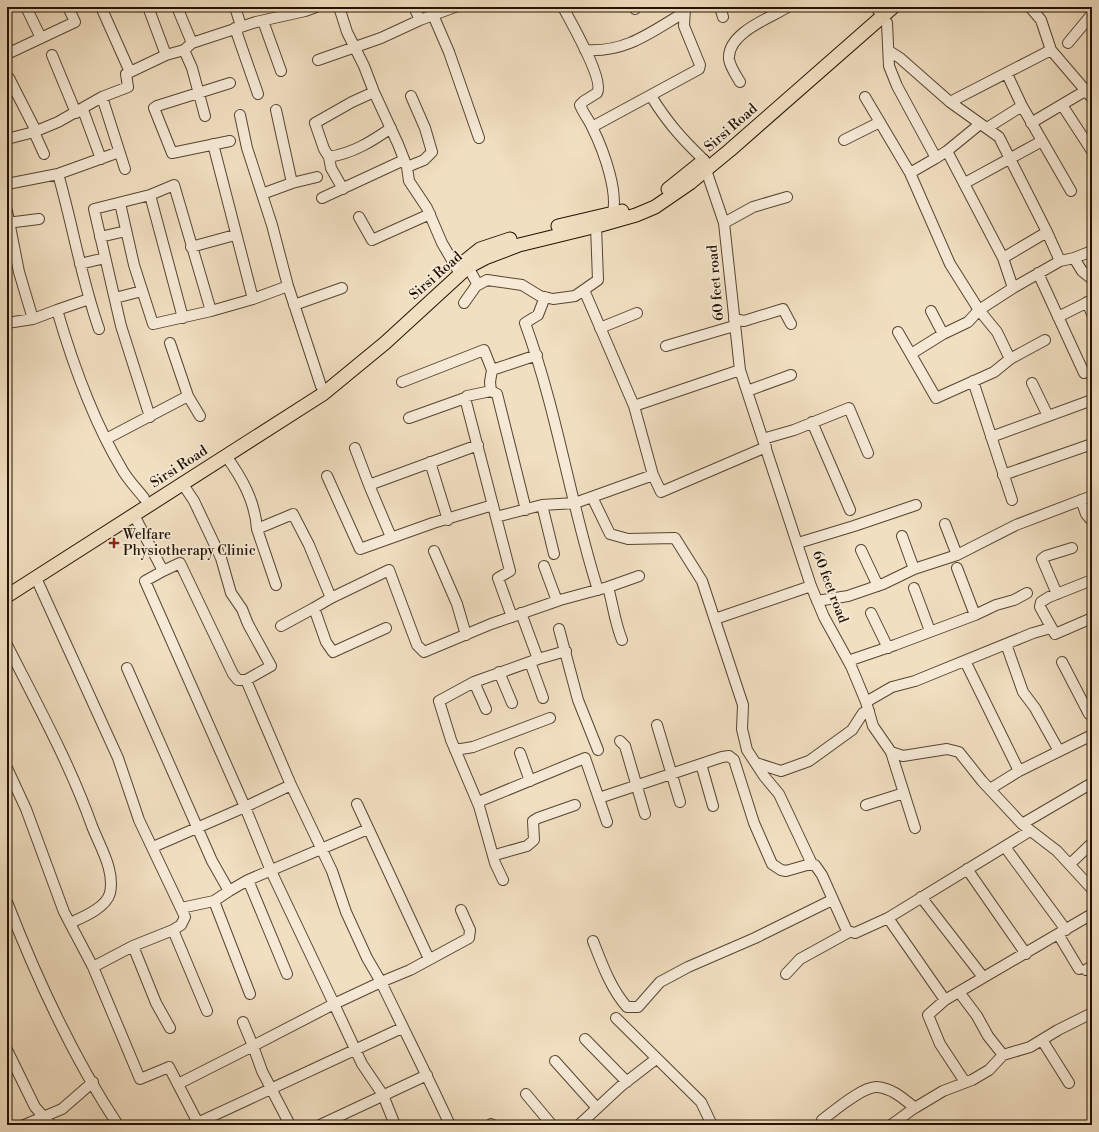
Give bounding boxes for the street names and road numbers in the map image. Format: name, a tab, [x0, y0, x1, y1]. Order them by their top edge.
street label: Sirsi Road	[701, 100, 761, 156]
street label: 60 feet road	[704, 244, 728, 322]
street label: Sirsi Road	[406, 248, 466, 304]
street label: Sirsi Road	[147, 442, 211, 492]
street label: 60 feet road	[808, 548, 852, 626]

